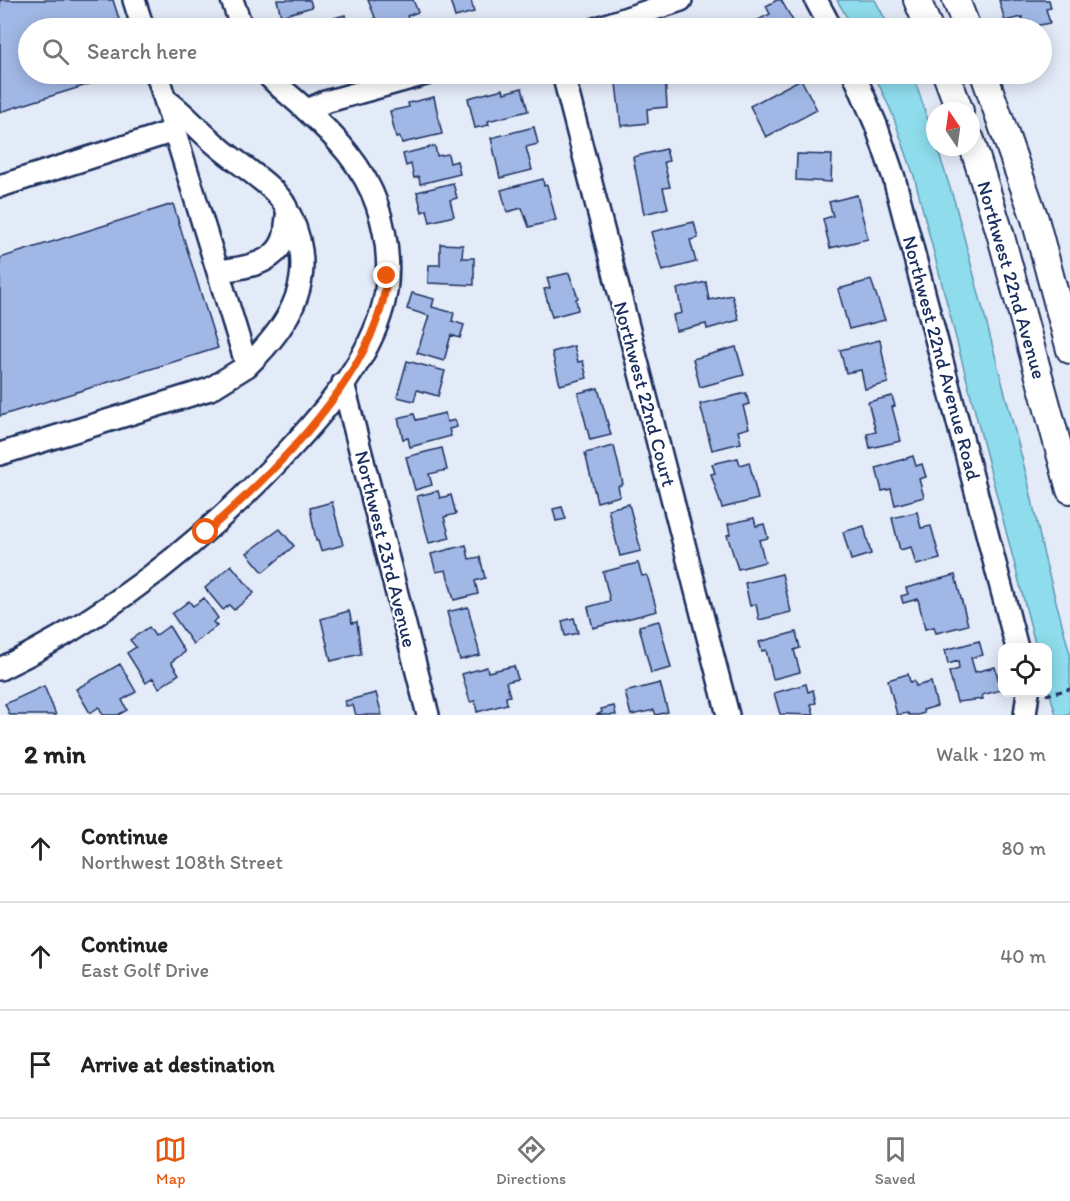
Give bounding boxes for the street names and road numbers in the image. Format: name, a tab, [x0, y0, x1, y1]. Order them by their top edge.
street label: Northwest 22nd Avenue	[972, 178, 1052, 382]
street label: Northwest 22nd Avenue Road	[898, 233, 986, 483]
street label: Northwest 22nd Court	[609, 299, 681, 489]
street label: Northwest 23rd Avenue	[350, 448, 422, 650]

